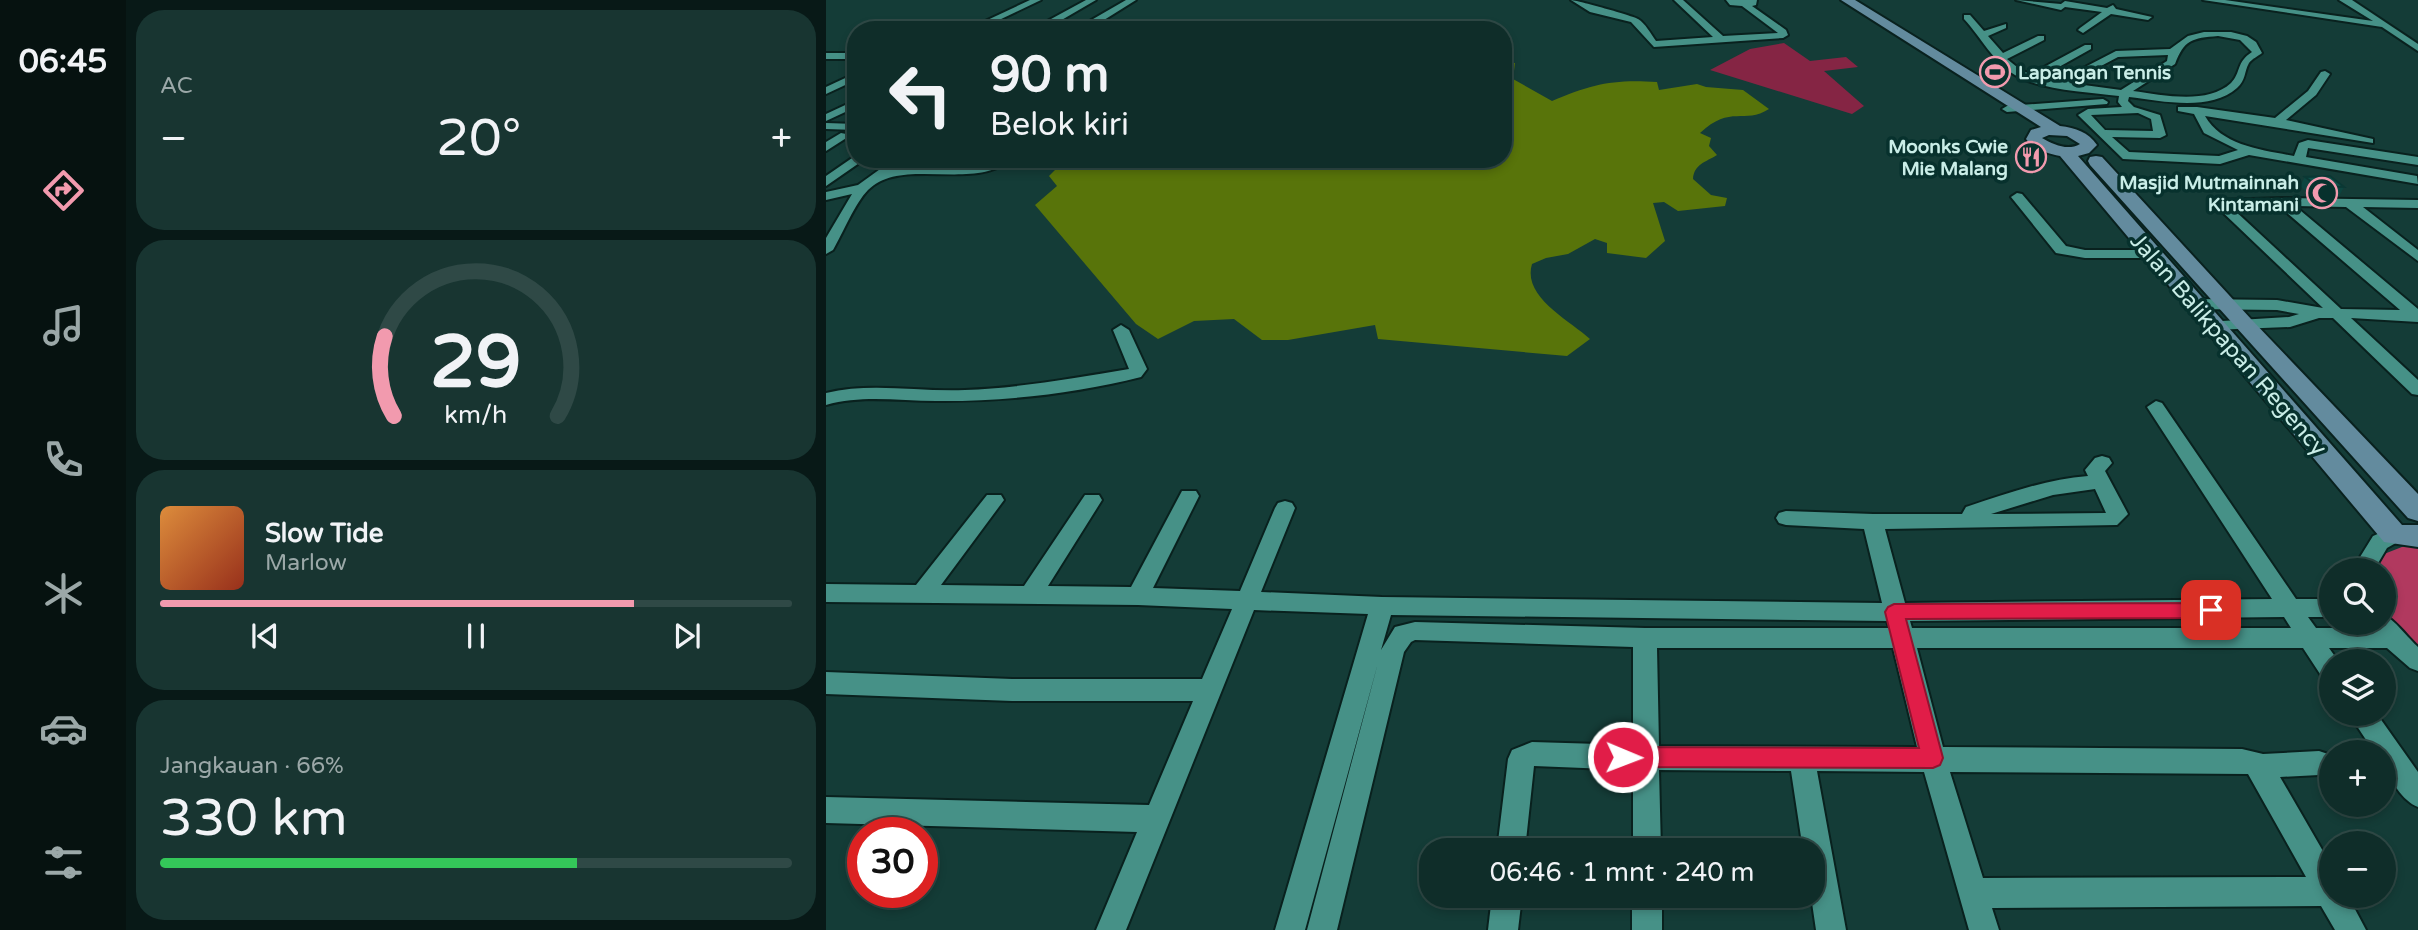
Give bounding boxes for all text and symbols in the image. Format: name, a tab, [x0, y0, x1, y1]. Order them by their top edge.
text: 06:45	[19, 43, 107, 81]
text: 90 m	[990, 46, 1109, 105]
icon: left	[875, 49, 966, 140]
sports icon: Lapangan Tennis	[1978, 55, 2012, 89]
place label: Lapangan Tennis	[2018, 62, 2171, 85]
text: AC	[160, 72, 193, 100]
text: Belok kiri	[990, 106, 1129, 144]
text: 20°	[436, 107, 521, 170]
text: −	[160, 116, 187, 162]
text: +	[771, 116, 792, 162]
place label: Moonks Cwie Mie Malang	[1888, 136, 2008, 181]
restaurant icon: Moonks Cwie Mie Malang	[2014, 140, 2048, 174]
icon: directions	[39, 166, 88, 215]
place label: Masjid Mutmainnah Kintamani	[2119, 172, 2299, 216]
mosque icon: Masjid Mutmainnah Kintamani	[2305, 176, 2339, 210]
street label: Jalan Balikpapan Regency	[2124, 228, 2332, 462]
icon: music	[39, 301, 88, 350]
text: 29	[430, 319, 522, 407]
text: km/h	[445, 400, 507, 430]
icon: phone	[39, 435, 88, 484]
text: Slow Tide	[265, 518, 383, 549]
text: Marlow	[265, 549, 347, 577]
map controls	[2319, 558, 2396, 908]
button: search	[2319, 558, 2396, 635]
icon: climate	[39, 569, 88, 618]
pin	[2181, 580, 2241, 640]
icon: arrive	[2192, 591, 2230, 629]
icon: previous	[246, 617, 284, 655]
icon: pause	[457, 617, 495, 655]
icon: next	[668, 617, 706, 655]
button: layers	[2319, 649, 2396, 726]
icon: car	[39, 704, 88, 753]
position arrow	[1586, 720, 1660, 794]
button: +	[2319, 740, 2396, 817]
text: Jangkauan · 66%	[160, 752, 344, 780]
text: 330 km	[160, 787, 348, 850]
speed limit sign: 30	[847, 817, 938, 908]
button: −	[2319, 831, 2396, 908]
icon: filters	[39, 838, 88, 887]
text: 06:46 · 1 mnt · 240 m	[1490, 857, 1754, 888]

